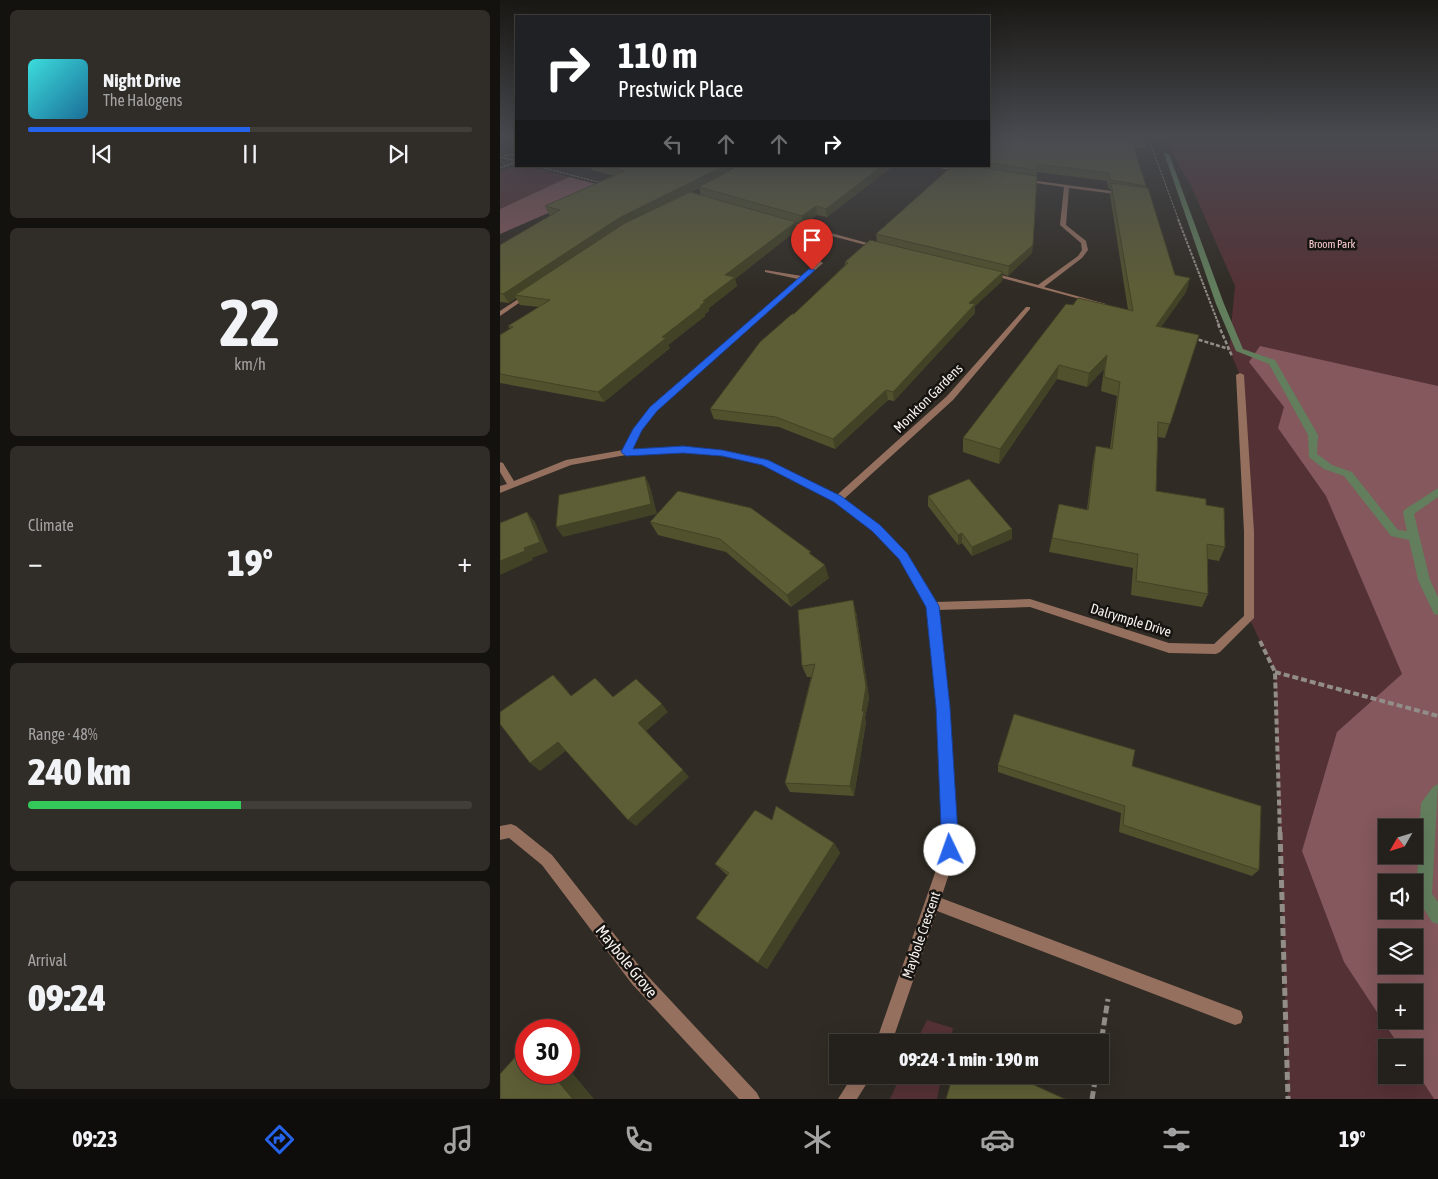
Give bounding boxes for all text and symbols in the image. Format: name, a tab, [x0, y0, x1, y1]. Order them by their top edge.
icon: right	[535, 35, 600, 100]
text: 110 m	[618, 35, 697, 75]
text: Night Drive	[103, 69, 181, 91]
text: Prestwick Place	[618, 76, 743, 102]
text: The Halogens	[103, 91, 183, 109]
icon: left	[659, 130, 687, 158]
icon: ahead	[712, 130, 740, 158]
icon: ahead	[765, 130, 793, 158]
icon: right	[818, 130, 846, 158]
icon: previous	[88, 140, 116, 168]
icon: pause	[236, 140, 264, 168]
icon: next	[384, 140, 412, 168]
pin	[791, 219, 833, 270]
icon: arrive	[798, 226, 826, 254]
park label: Broom Park	[1309, 238, 1355, 250]
text: 22	[219, 285, 281, 360]
text: km/h	[234, 355, 266, 373]
street label: Monkton Gardens	[890, 360, 966, 436]
text: Climate	[28, 516, 74, 534]
text: 19°	[227, 541, 273, 584]
text: −	[28, 546, 43, 578]
text: +	[457, 546, 472, 578]
street label: Dalrymple Drive	[1089, 600, 1173, 640]
text: Range · 48%	[28, 725, 98, 743]
text: 240 km	[28, 750, 131, 793]
north arrow	[1378, 819, 1422, 864]
map controls	[1378, 819, 1423, 1084]
position arrow	[923, 823, 975, 875]
button: sound	[1378, 874, 1423, 919]
street label: Maybole Crescent	[899, 889, 943, 981]
street label: Maybole Grove	[592, 921, 662, 1001]
button: layers	[1378, 929, 1423, 974]
text: Arrival	[28, 951, 67, 969]
text: 09:24	[28, 976, 106, 1019]
button: +	[1378, 984, 1423, 1029]
speed limit sign: 30	[515, 1019, 580, 1084]
button: −	[1378, 1039, 1423, 1084]
text: 09:24 · 1 min · 190 m	[899, 1048, 1039, 1070]
icon: directions	[262, 1122, 297, 1157]
icon: music	[441, 1122, 476, 1157]
icon: phone	[621, 1122, 656, 1157]
icon: climate	[800, 1122, 835, 1157]
icon: car	[980, 1122, 1015, 1157]
icon: filters	[1159, 1122, 1194, 1157]
text: 09:23	[72, 1126, 118, 1152]
text: 19°	[1339, 1126, 1366, 1152]

